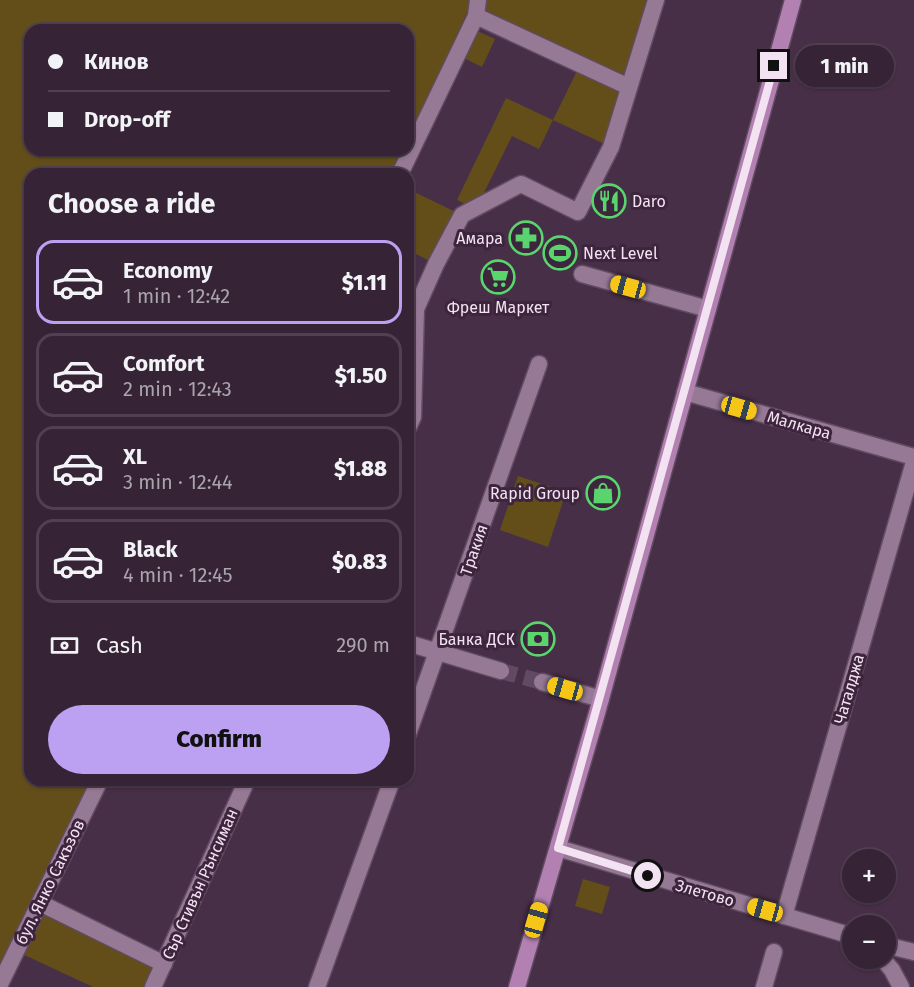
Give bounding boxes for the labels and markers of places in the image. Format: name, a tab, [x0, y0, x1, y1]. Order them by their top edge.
restaurant icon: Daro	[591, 183, 627, 219]
place label: Daro	[632, 192, 666, 211]
pharmacy icon: Амара	[508, 220, 544, 256]
place label: Амара	[456, 229, 503, 248]
sports icon: Next Level	[542, 235, 578, 271]
place label: Next Level	[583, 244, 658, 263]
supermarket icon: Фреш Маркет	[480, 259, 516, 295]
place label: Фреш Маркет	[447, 298, 550, 317]
shop icon: Rapid Group	[585, 475, 621, 511]
place label: Rapid Group	[490, 484, 580, 503]
bank icon: Банка ДСК	[520, 621, 556, 657]
place label: Банка ДСК	[438, 630, 516, 649]

